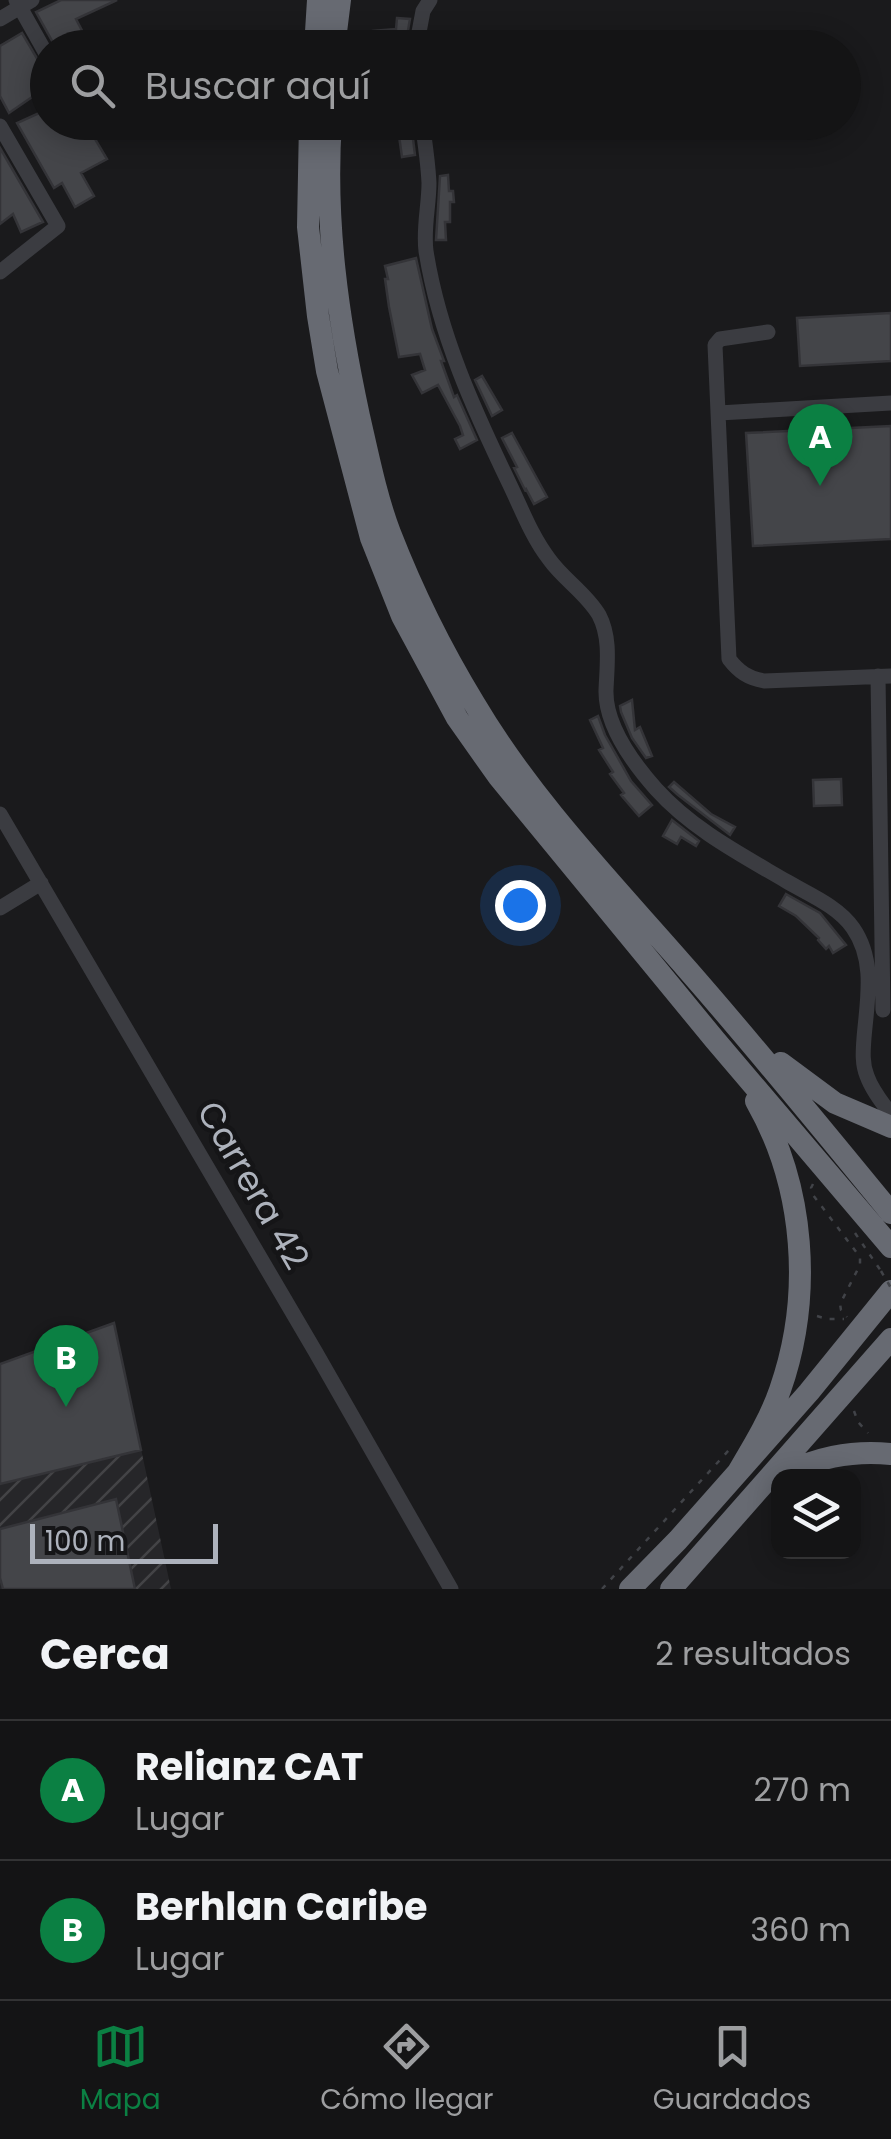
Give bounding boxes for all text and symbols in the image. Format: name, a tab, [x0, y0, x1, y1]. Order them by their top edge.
search box	[30, 30, 861, 140]
icon: search	[65, 58, 120, 113]
text: Buscar aquí	[145, 59, 371, 112]
pin: A	[788, 404, 852, 486]
your location	[495, 880, 546, 931]
street label: Carrera 42	[186, 1092, 321, 1278]
pin: B	[34, 1324, 98, 1407]
map controls	[771, 1469, 861, 1559]
button: layers	[771, 1469, 861, 1559]
scale bar	[30, 1519, 218, 1564]
text: 100 m	[45, 1522, 125, 1561]
text: Cerca	[40, 1625, 170, 1684]
text: 2 resultados	[655, 1631, 851, 1676]
text: Relianz CAT	[135, 1740, 363, 1793]
text: A	[61, 1767, 84, 1812]
text: 270 m	[754, 1767, 851, 1812]
text: Lugar	[135, 1796, 225, 1841]
text: Berhlan Caribe	[135, 1880, 427, 1933]
text: B	[62, 1907, 83, 1952]
text: 360 m	[750, 1907, 851, 1952]
text: Lugar	[135, 1936, 225, 1981]
tab: Mapa	[80, 2019, 161, 2121]
tab: Cómo llegar	[320, 2019, 493, 2121]
tab: Guardados	[653, 2019, 811, 2121]

